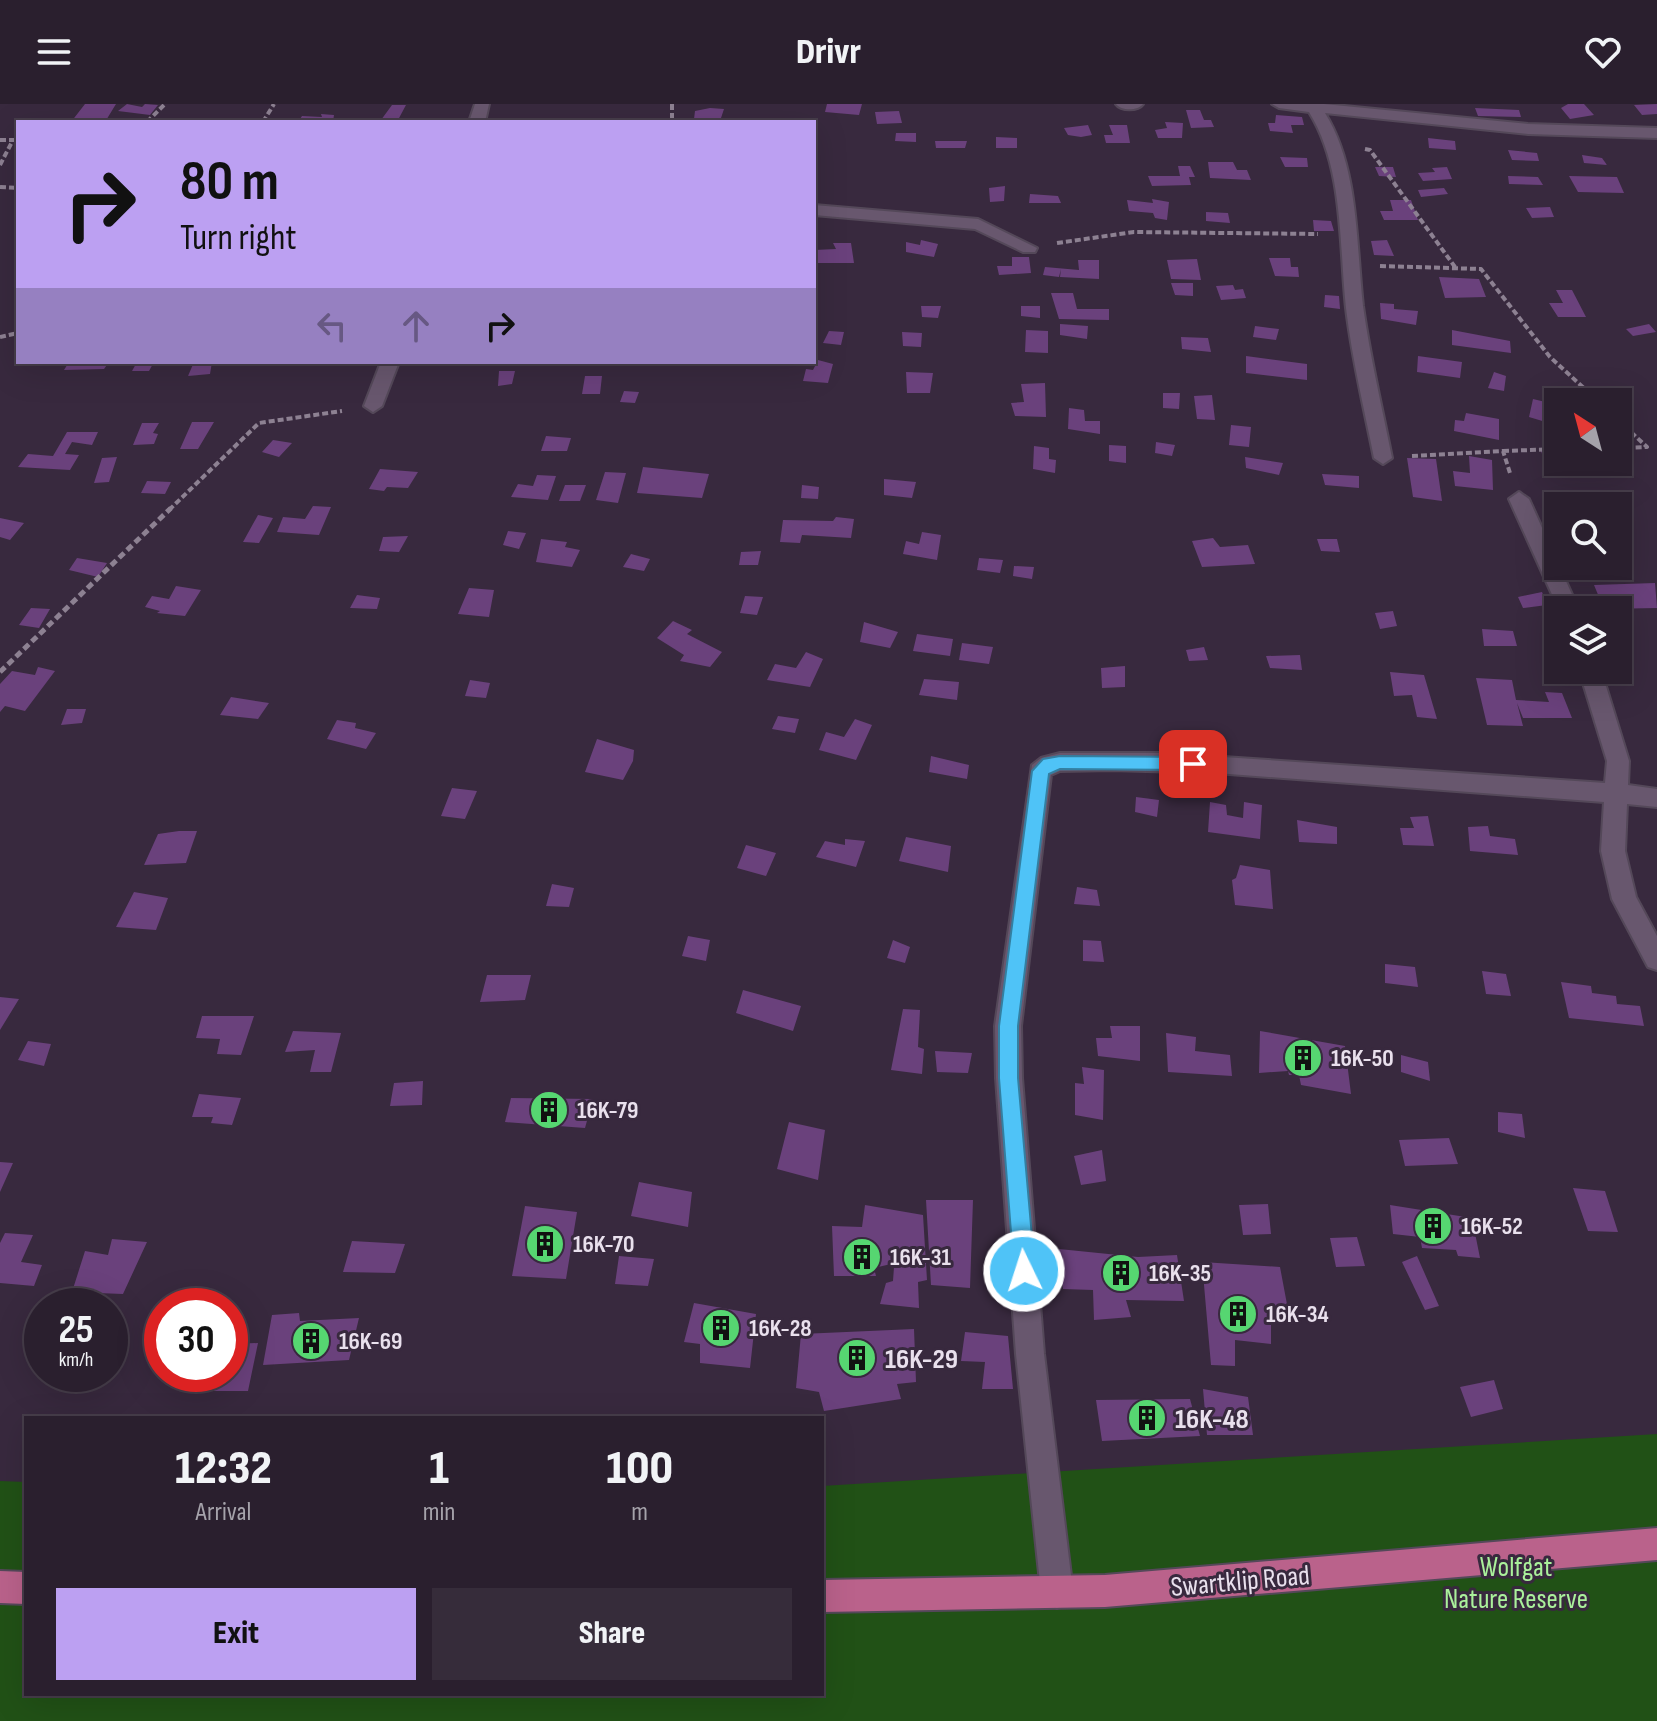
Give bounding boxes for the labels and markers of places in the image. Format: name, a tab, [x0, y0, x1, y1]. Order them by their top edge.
pin	[1159, 730, 1227, 798]
building icon: 16K-50	[1282, 1037, 1324, 1079]
place label: 16K-50	[1331, 1044, 1394, 1073]
building icon: 16K-79	[528, 1089, 570, 1131]
place label: 16K-79	[577, 1096, 638, 1125]
building icon: 16K-52	[1412, 1205, 1454, 1247]
place label: 16K-52	[1461, 1212, 1523, 1241]
building icon: 16K-70	[524, 1223, 566, 1265]
place label: 16K-70	[573, 1230, 634, 1259]
building icon: 16K-31	[841, 1236, 883, 1278]
place label: 16K-31	[890, 1243, 951, 1272]
building icon: 16K-35	[1100, 1252, 1142, 1294]
place label: 16K-35	[1149, 1259, 1211, 1288]
building icon: 16K-34	[1217, 1293, 1259, 1335]
place label: 16K-34	[1266, 1300, 1329, 1329]
building icon: 16K-28	[700, 1307, 742, 1349]
place label: 16K-28	[749, 1314, 812, 1343]
building icon: 16K-69	[290, 1320, 332, 1362]
place label: 16K-69	[339, 1327, 402, 1356]
building icon: 16K-29	[836, 1337, 878, 1379]
place label: 16K-29	[885, 1343, 958, 1376]
building icon: 16K-48	[1126, 1397, 1168, 1439]
place label: 16K-48	[1175, 1403, 1249, 1436]

